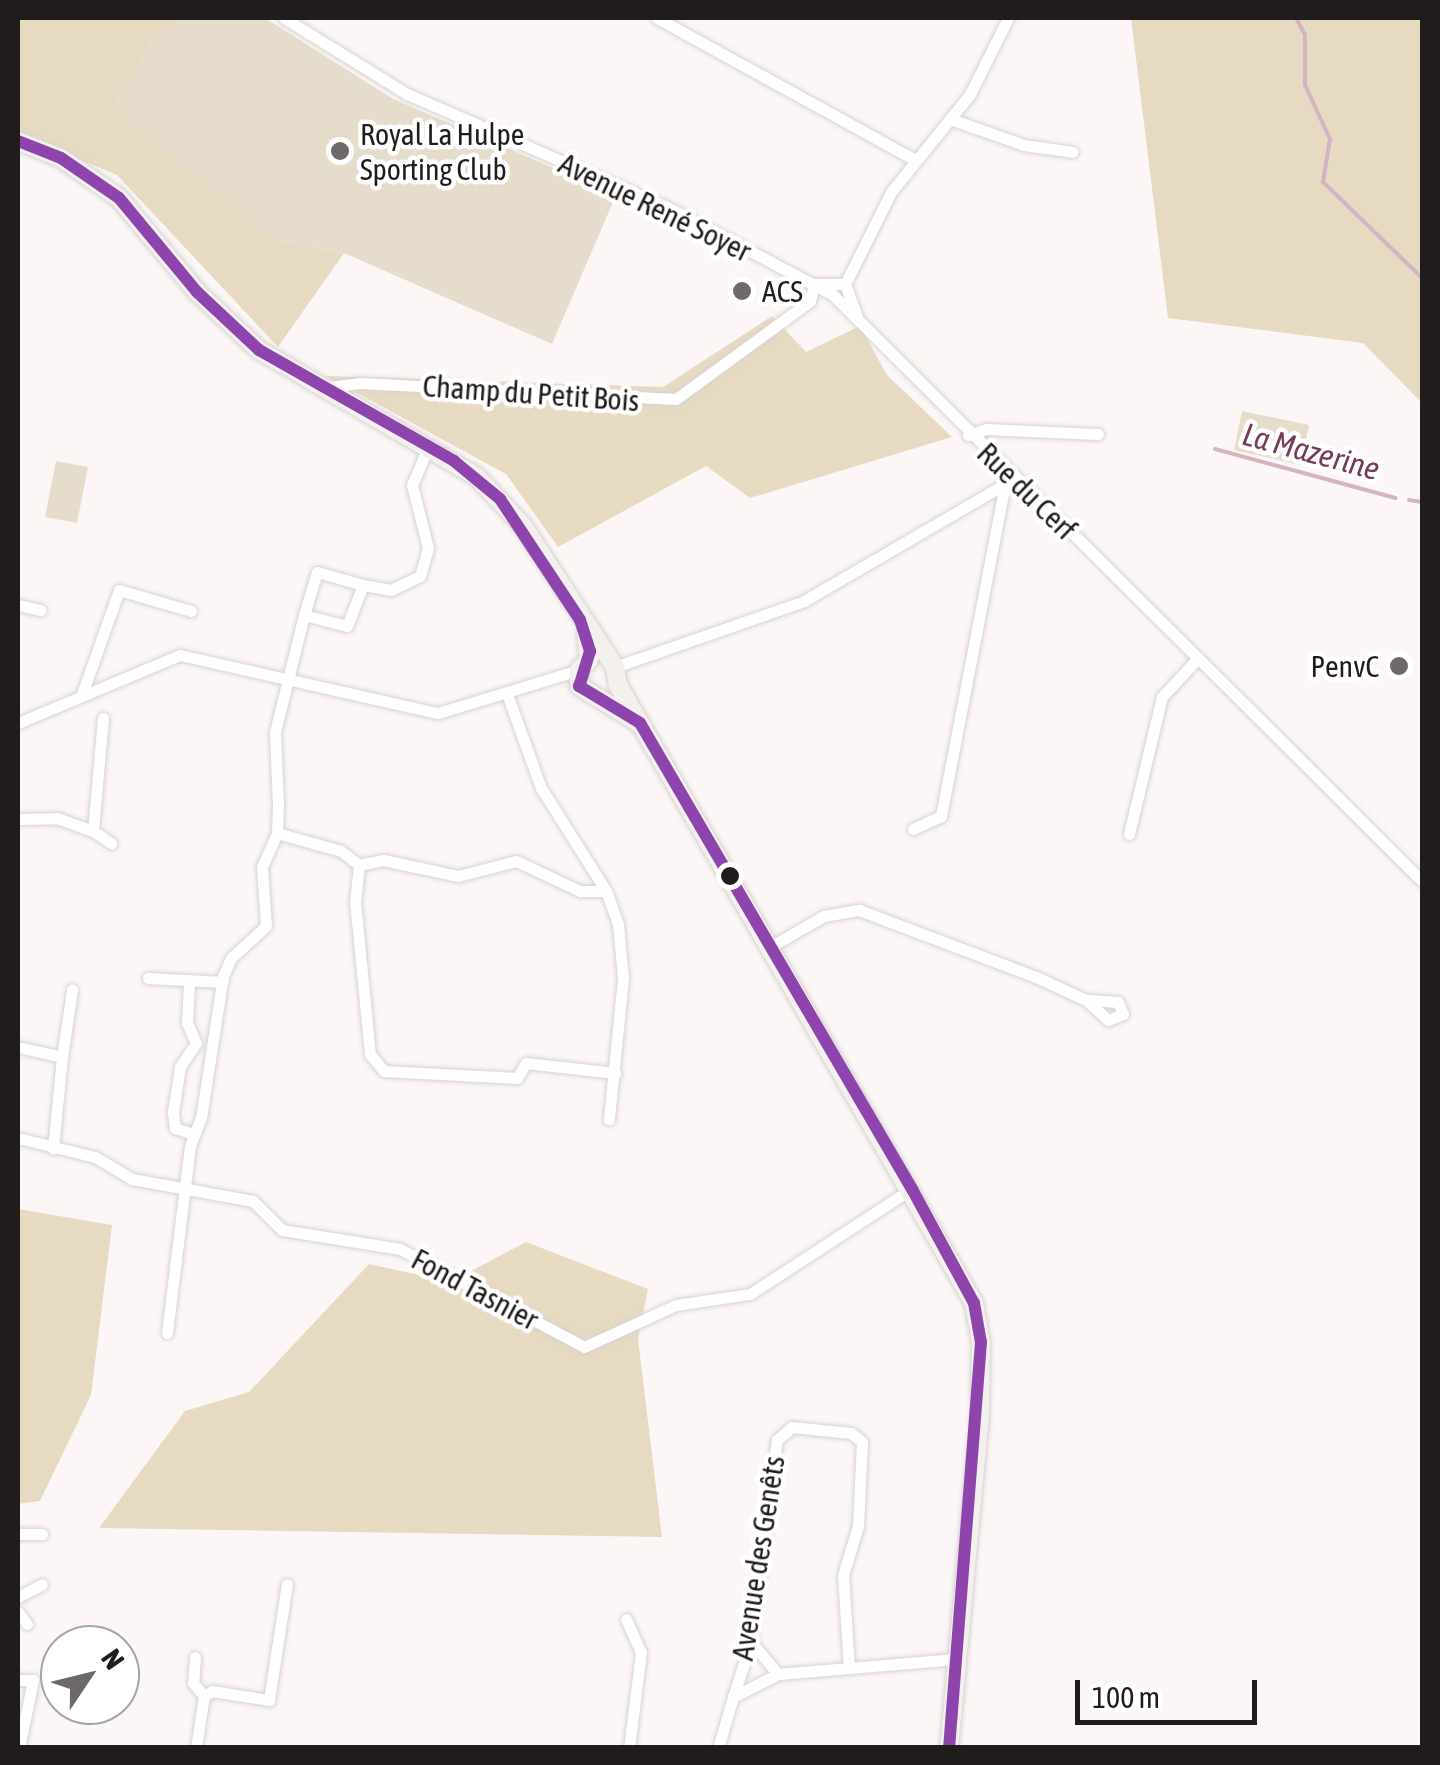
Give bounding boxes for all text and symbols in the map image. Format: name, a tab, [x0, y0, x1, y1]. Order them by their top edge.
place label: Royal La Hulpe Sporting Club	[360, 116, 524, 186]
marker: Royal La Hulpe Sporting Club	[329, 140, 351, 162]
street label: Avenue René Soyer	[553, 145, 757, 269]
place label: ACS	[762, 273, 803, 309]
marker: ACS	[731, 280, 753, 302]
street label: Champ du Petit Bois	[422, 367, 640, 419]
water label: La Mazerine	[1238, 415, 1384, 489]
street label: Rue du Cerf	[970, 435, 1084, 547]
place label: PenvC	[1311, 648, 1379, 684]
marker: PenvC	[1388, 655, 1410, 677]
unlabelled marker	[720, 866, 740, 886]
street label: Fond Tasnier	[406, 1241, 544, 1337]
street label: Avenue des Genêts	[724, 1453, 792, 1663]
north arrow	[40, 1625, 140, 1725]
text: N	[95, 1643, 131, 1675]
scale bar	[1080, 1660, 1262, 1722]
text: 100 m	[1092, 1680, 1160, 1714]

